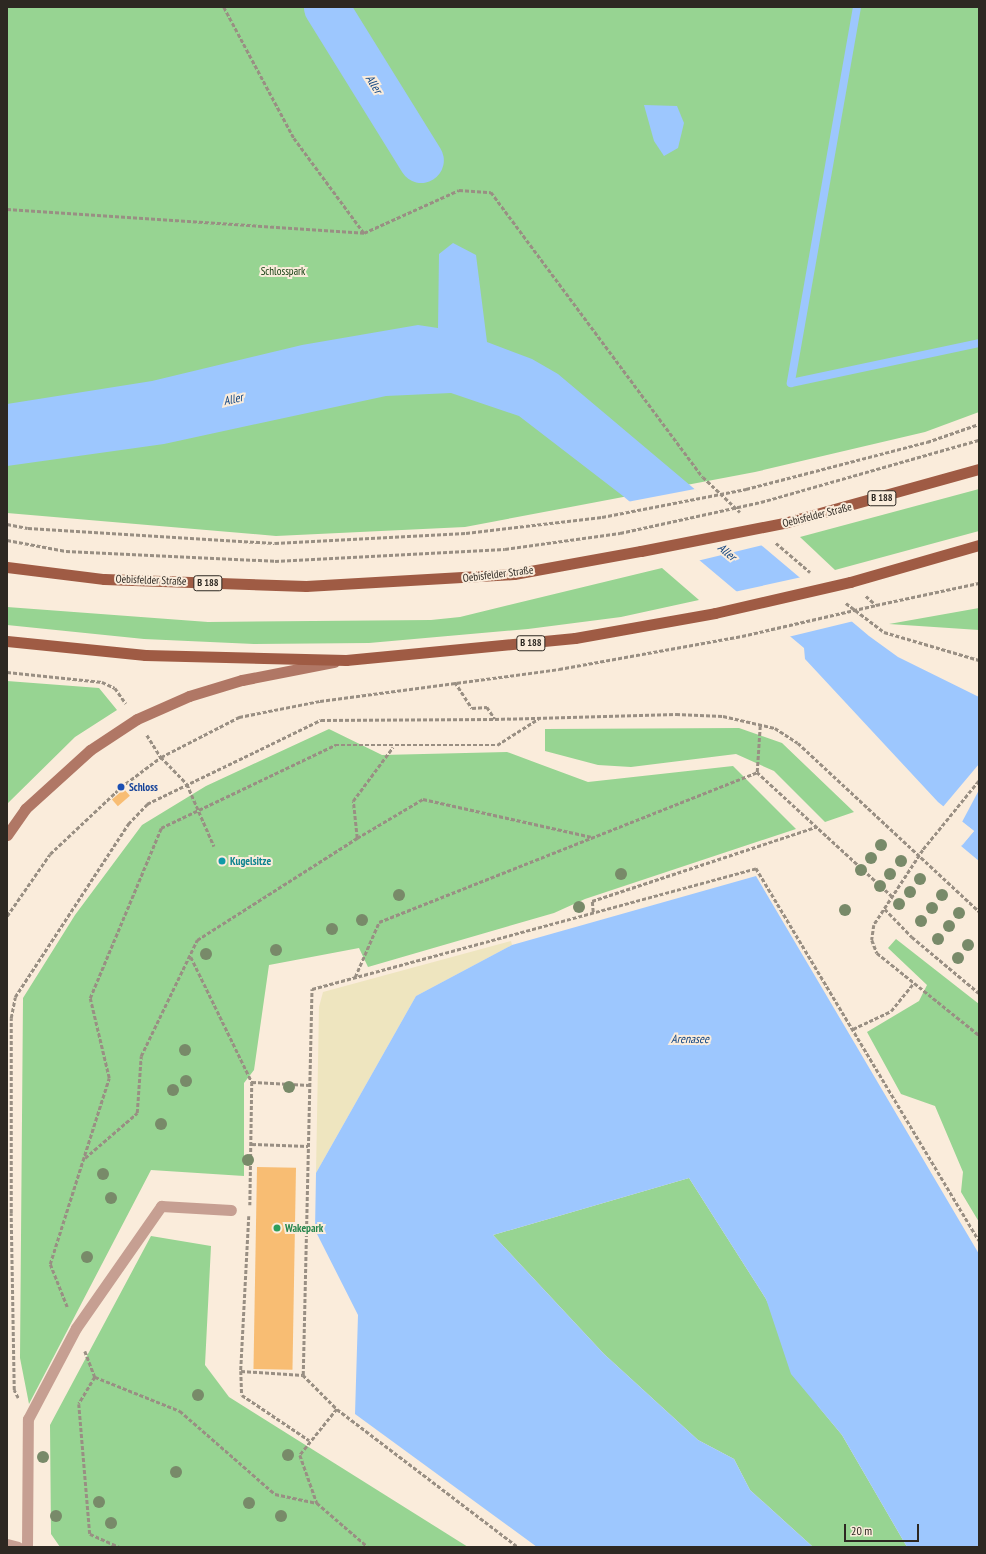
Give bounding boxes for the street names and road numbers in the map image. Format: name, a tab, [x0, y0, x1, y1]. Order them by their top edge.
road number: B 188	[867, 490, 897, 506]
street label: Oebisfelder Straße	[781, 500, 853, 530]
street label: Oebisfelder Straße	[462, 563, 534, 585]
street label: Oebisfelder Straße	[115, 572, 187, 588]
road number: B 188	[193, 575, 223, 591]
road number: B 188	[516, 635, 546, 651]

